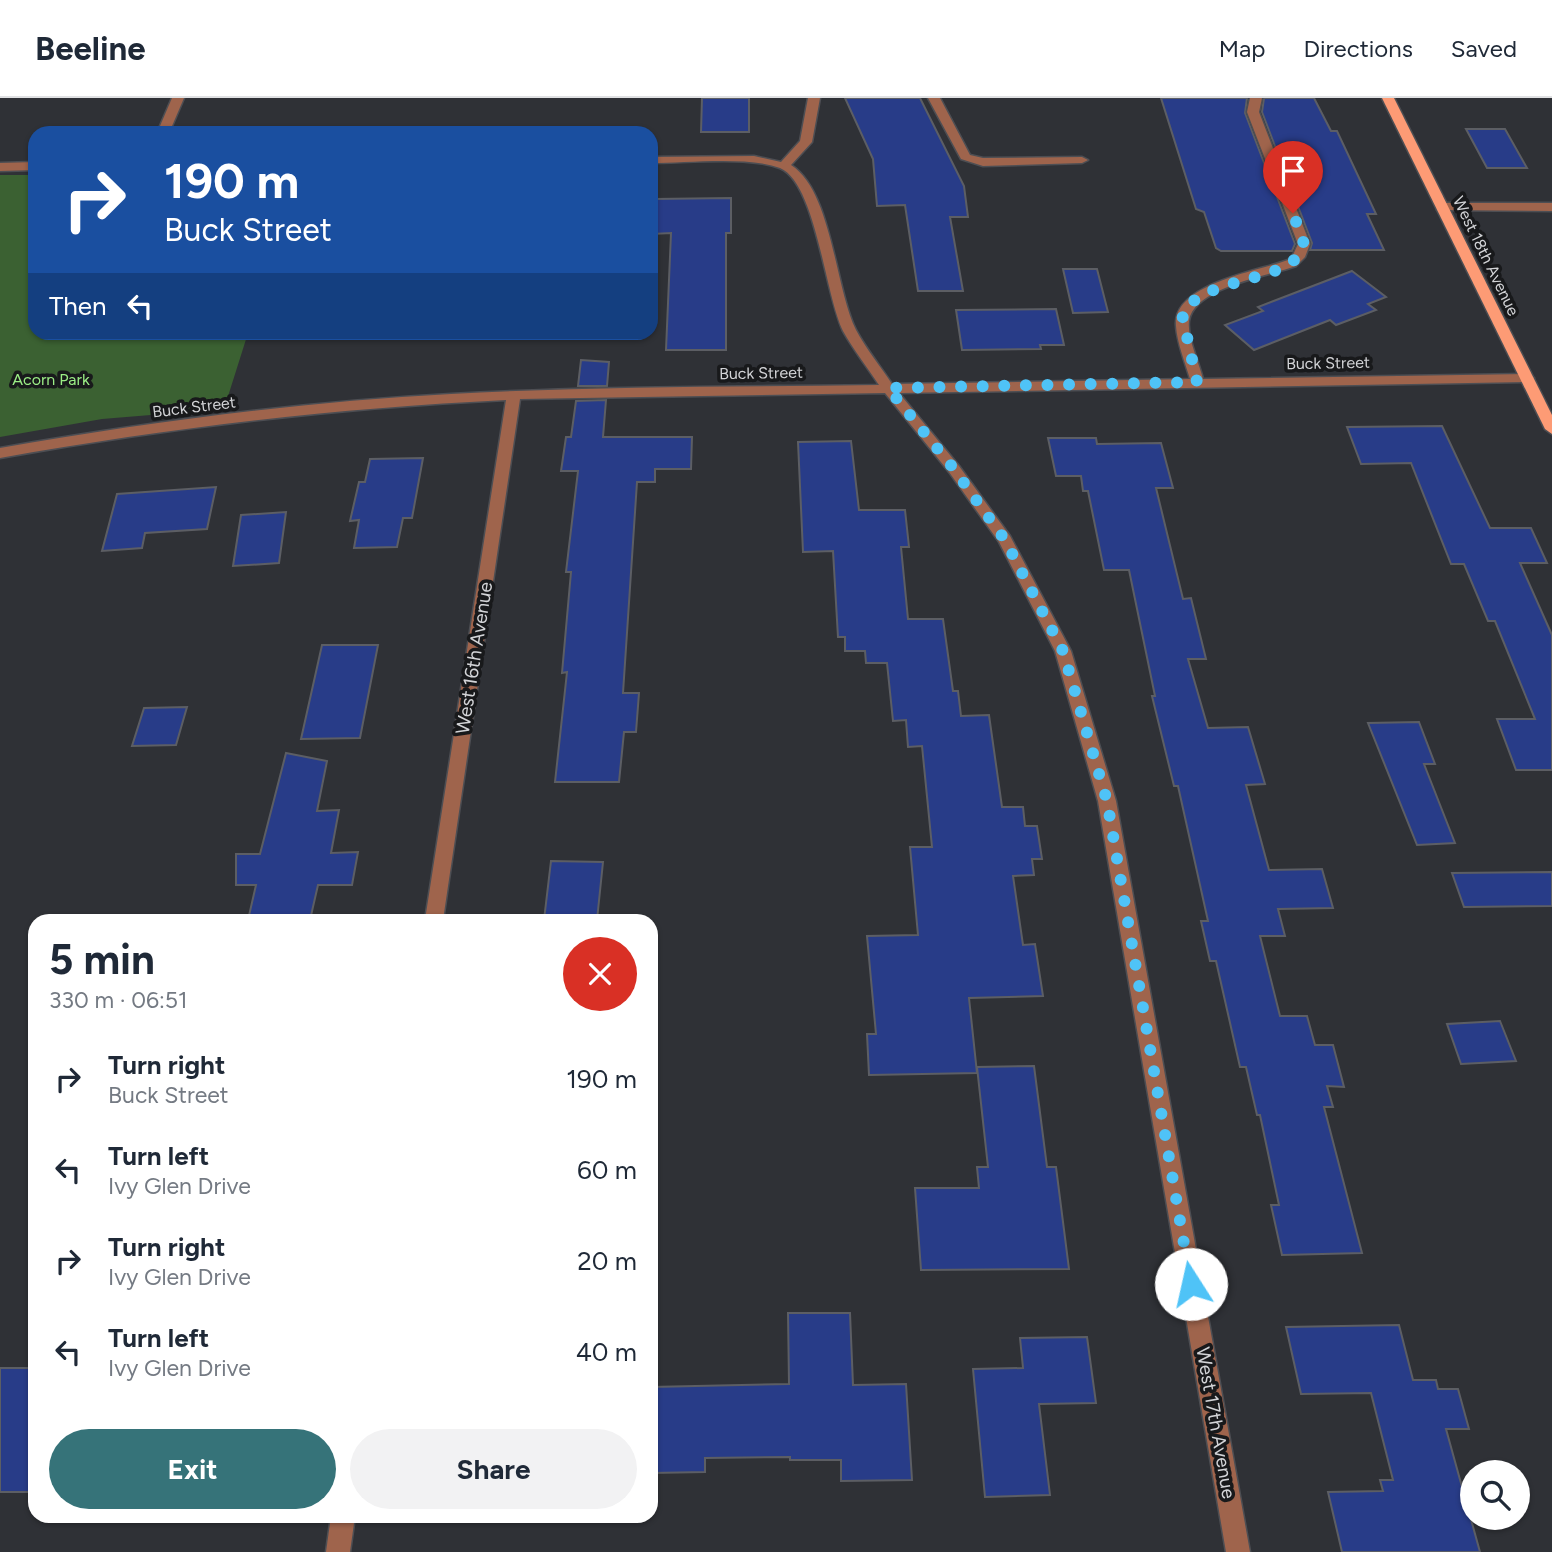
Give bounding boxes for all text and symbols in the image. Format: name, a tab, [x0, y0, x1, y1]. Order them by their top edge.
text: Beeline	[35, 29, 146, 68]
text: Map	[1219, 34, 1265, 63]
text: Directions	[1303, 34, 1413, 63]
text: Saved	[1451, 34, 1517, 63]
pin	[1263, 141, 1323, 213]
text: 190 m	[164, 151, 299, 210]
icon: arrive	[1274, 152, 1312, 190]
icon: right	[49, 154, 140, 245]
street label: West 18th Avenue	[1449, 193, 1523, 319]
text: Buck Street	[164, 211, 332, 249]
icon: left	[121, 287, 159, 325]
text: Then	[49, 290, 107, 322]
street label: Buck Street	[1286, 353, 1370, 373]
street label: Buck Street	[719, 363, 803, 383]
park label: Acorn Park	[12, 370, 90, 389]
street label: Buck Street	[151, 392, 237, 422]
street label: West 16th Avenue	[451, 580, 497, 736]
text: 5 min	[49, 934, 155, 985]
button: close	[563, 937, 637, 1011]
text: 330 m · 06:51	[49, 986, 188, 1014]
text: Turn right	[108, 1049, 225, 1081]
icon: right	[49, 1060, 87, 1098]
text: 190 m	[566, 1063, 637, 1095]
text: Buck Street	[108, 1081, 229, 1109]
text: Turn left	[108, 1140, 209, 1172]
icon: left	[49, 1151, 87, 1189]
text: 60 m	[577, 1154, 637, 1186]
text: Ivy Glen Drive	[108, 1172, 251, 1200]
text: Turn right	[108, 1231, 225, 1263]
icon: right	[49, 1242, 87, 1280]
text: 20 m	[577, 1245, 637, 1277]
position arrow	[1154, 1247, 1228, 1321]
text: Ivy Glen Drive	[108, 1263, 251, 1291]
text: Turn left	[108, 1322, 209, 1354]
icon: left	[49, 1333, 87, 1371]
text: 40 m	[576, 1336, 637, 1368]
street label: West 17th Avenue	[1191, 1345, 1241, 1501]
text: Ivy Glen Drive	[108, 1354, 251, 1382]
button: Exit	[49, 1429, 336, 1509]
button: Share	[350, 1429, 637, 1509]
map controls	[1460, 1460, 1530, 1530]
button: search	[1460, 1460, 1530, 1530]

